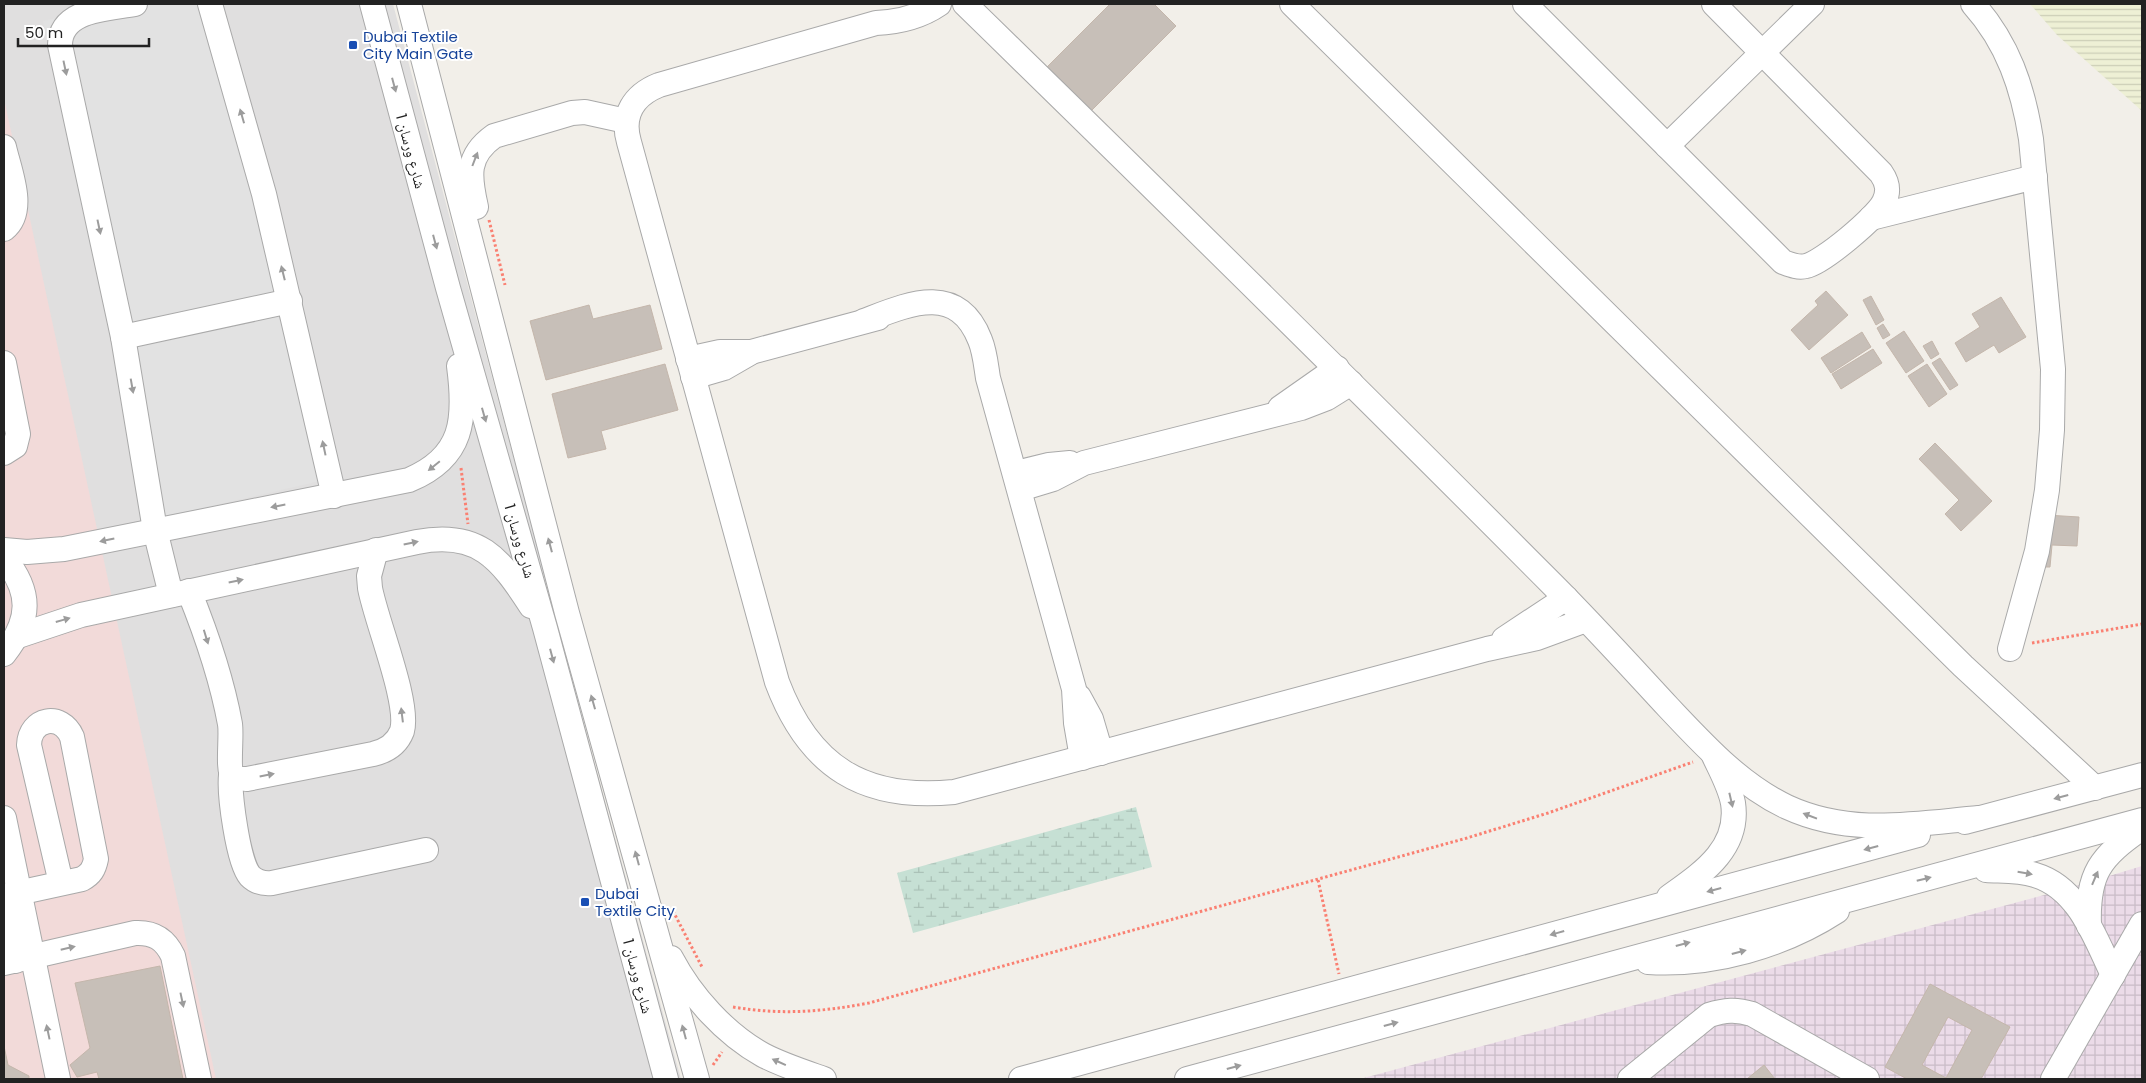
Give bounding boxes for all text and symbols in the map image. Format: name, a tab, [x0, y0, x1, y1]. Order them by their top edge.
scale bar	[18, 15, 149, 47]
text: 50 m	[25, 22, 63, 43]
place label: Dubai Textile City Main Gate	[363, 26, 473, 64]
marker: Dubai Textile City Main Gate	[347, 39, 359, 51]
one-way arrow	[61, 61, 69, 77]
one-way arrow	[390, 77, 398, 92]
one-way arrow	[237, 108, 245, 123]
street label: شارع ورسان 1	[391, 111, 431, 191]
one-way arrow	[471, 152, 479, 166]
one-way arrow	[95, 219, 103, 234]
one-way arrow	[432, 234, 440, 249]
one-way arrow	[279, 265, 287, 280]
one-way arrow	[128, 378, 136, 394]
one-way arrow	[480, 407, 488, 423]
one-way arrow	[319, 440, 327, 456]
one-way arrow	[428, 461, 441, 472]
street label: شارع ورسان 1	[499, 501, 541, 581]
one-way arrow	[270, 503, 286, 511]
one-way arrow	[99, 537, 115, 545]
one-way arrow	[545, 538, 553, 553]
one-way arrow	[404, 539, 419, 547]
one-way arrow	[228, 577, 243, 585]
one-way arrow	[56, 615, 71, 623]
one-way arrow	[202, 630, 210, 645]
one-way arrow	[548, 648, 556, 663]
one-way arrow	[588, 695, 596, 710]
one-way arrow	[398, 707, 406, 723]
one-way arrow	[260, 771, 275, 779]
one-way arrow	[1727, 792, 1735, 807]
one-way arrow	[2054, 793, 2069, 801]
one-way arrow	[1802, 812, 1817, 820]
one-way arrow	[1863, 844, 1878, 852]
one-way arrow	[633, 851, 641, 866]
one-way arrow	[2018, 869, 2034, 877]
one-way arrow	[2091, 871, 2099, 885]
one-way arrow	[1917, 874, 1932, 882]
place label: Dubai Textile City	[595, 883, 675, 921]
one-way arrow	[1706, 886, 1721, 894]
marker: Dubai Textile City	[579, 896, 591, 908]
one-way arrow	[1549, 929, 1565, 937]
street label: شارع ورسان 1	[618, 936, 658, 1016]
one-way arrow	[1675, 939, 1690, 947]
one-way arrow	[61, 944, 76, 952]
one-way arrow	[1732, 948, 1747, 956]
one-way arrow	[178, 993, 186, 1008]
one-way arrow	[1384, 1020, 1399, 1028]
one-way arrow	[44, 1024, 52, 1039]
one-way arrow	[680, 1025, 688, 1040]
one-way arrow	[772, 1057, 786, 1065]
one-way arrow	[1227, 1063, 1242, 1071]

